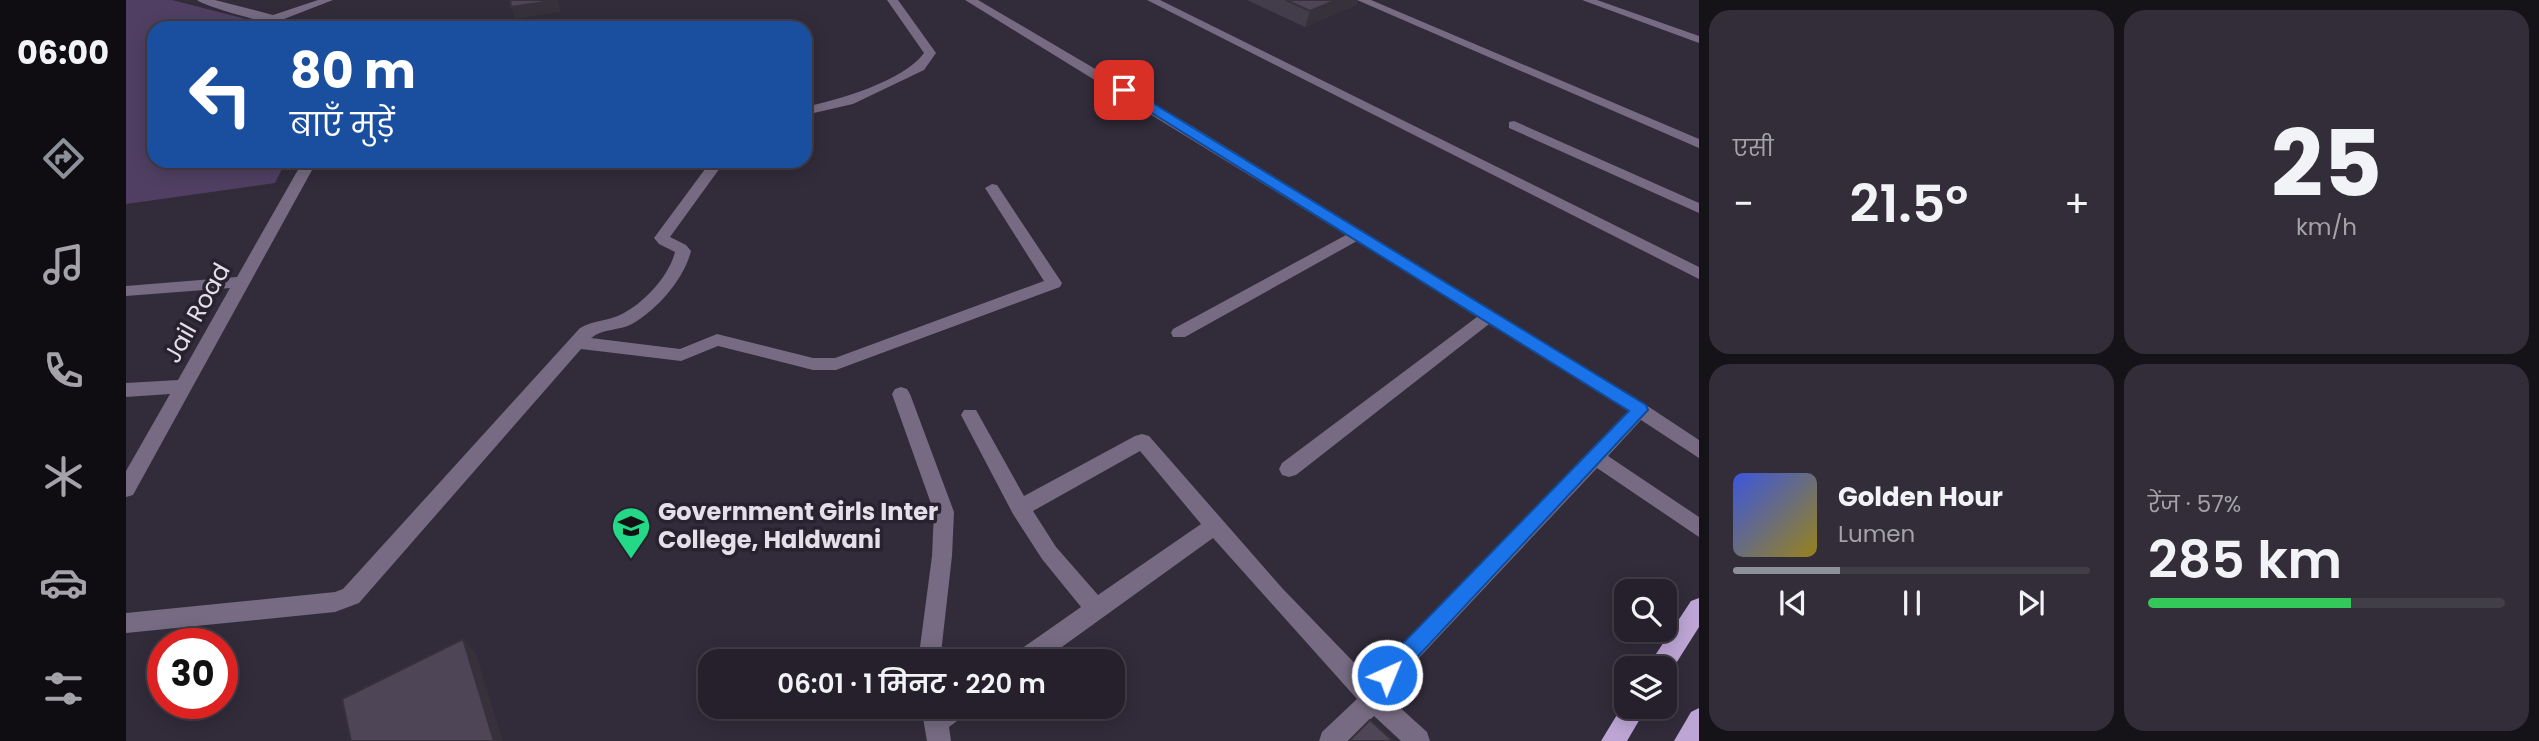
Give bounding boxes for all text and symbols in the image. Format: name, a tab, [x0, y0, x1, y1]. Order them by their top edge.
text: 06:00	[17, 30, 109, 75]
text: 80 m	[290, 37, 416, 105]
icon: left	[175, 49, 266, 140]
pin	[1094, 60, 1154, 120]
icon: arrive	[1105, 71, 1143, 109]
text: 25	[2271, 100, 2382, 228]
text: बाएँ मुड़ें	[290, 102, 394, 147]
text: एसी	[1733, 132, 1774, 164]
icon: directions	[39, 134, 88, 183]
text: 21.5°	[1850, 167, 1968, 240]
text: −	[1733, 177, 1754, 230]
text: +	[2064, 177, 2090, 230]
text: km/h	[2296, 211, 2357, 243]
icon: music	[39, 240, 88, 289]
street label: Jail Road	[156, 257, 238, 369]
icon: phone	[39, 346, 88, 395]
icon: climate	[39, 452, 88, 501]
text: Golden Hour	[1838, 479, 2003, 515]
text: रेंज · 57%	[2148, 488, 2241, 520]
place label: Government Girls Inter College, Haldwani	[658, 495, 938, 556]
school or university icon: Government Girls Inter College, Haldwani	[610, 505, 652, 560]
text: Lumen	[1838, 518, 1915, 550]
text: 285 km	[2148, 523, 2342, 596]
icon: car	[39, 558, 88, 607]
map controls	[1614, 579, 1677, 719]
button: search	[1614, 579, 1677, 642]
icon: previous	[1774, 584, 1812, 622]
icon: pause	[1893, 584, 1931, 622]
icon: next	[2012, 584, 2050, 622]
speed limit sign: 30	[147, 628, 238, 719]
position arrow	[1350, 638, 1424, 712]
button: layers	[1614, 656, 1677, 719]
icon: filters	[39, 664, 88, 713]
text: 06:01 · 1 मिनट · 220 m	[777, 666, 1046, 702]

